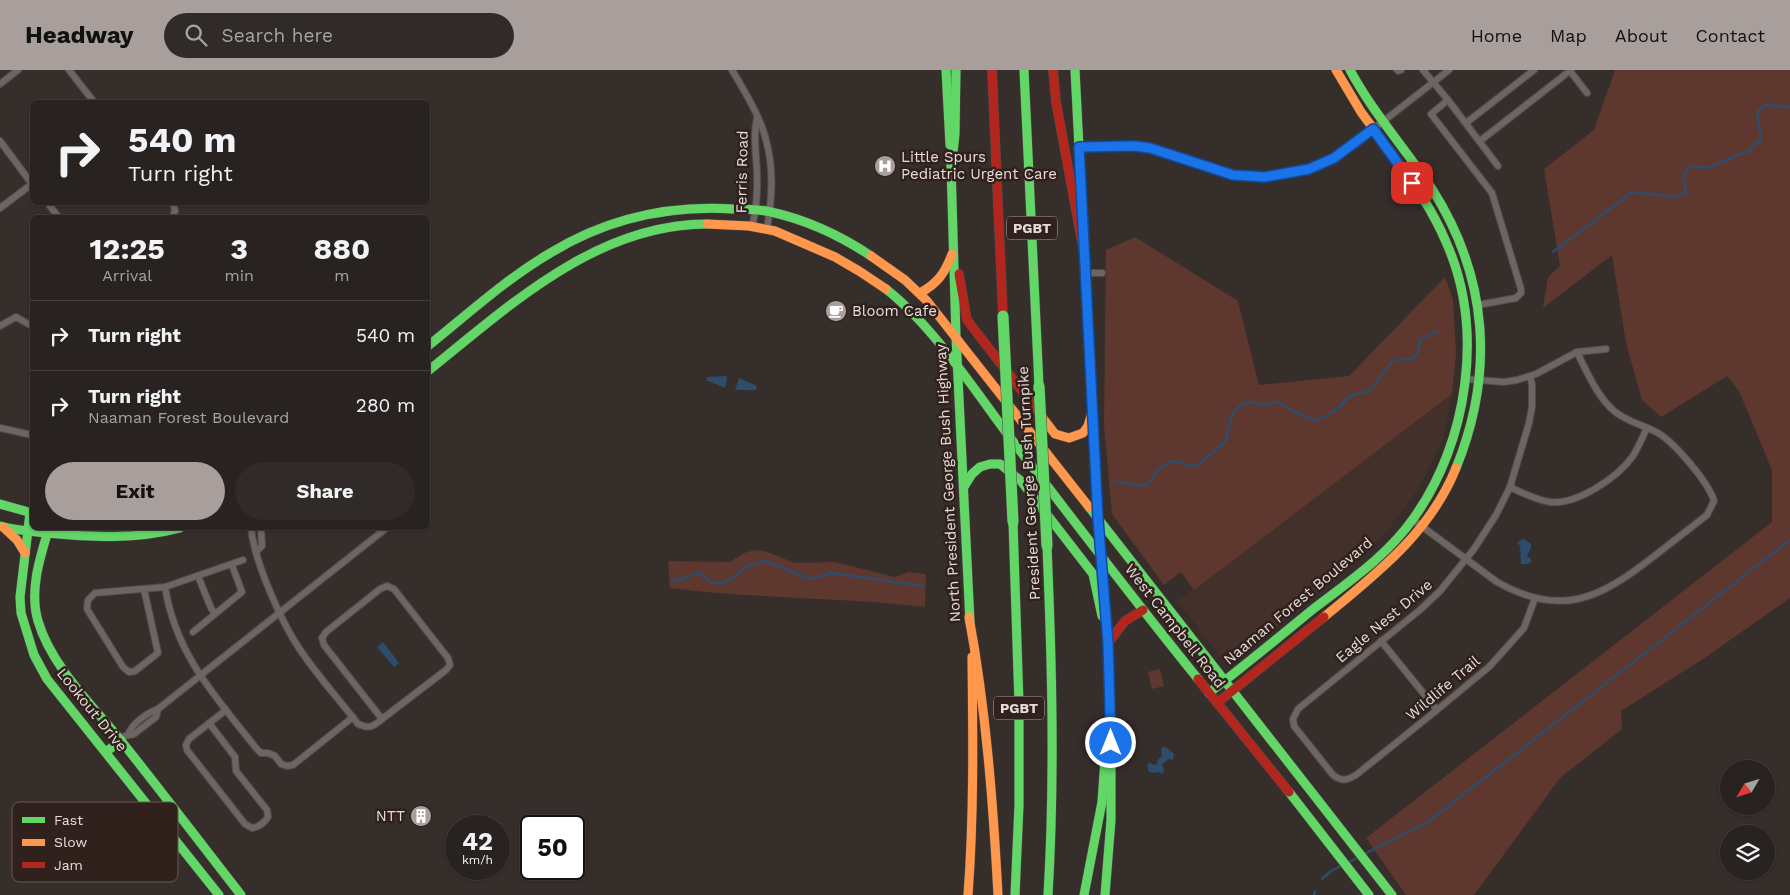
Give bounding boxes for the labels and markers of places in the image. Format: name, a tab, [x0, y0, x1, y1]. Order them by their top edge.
place label: Little Spurs Pediatric Urgent Care	[901, 148, 1057, 183]
hospital icon: Little Spurs Pediatric Urgent Care	[873, 154, 897, 178]
pin	[1391, 162, 1433, 204]
cafe icon: Bloom Cafe	[824, 299, 848, 323]
place label: Bloom Cafe	[852, 302, 937, 320]
building icon: NTT	[409, 804, 433, 828]
place label: NTT	[376, 807, 405, 825]

